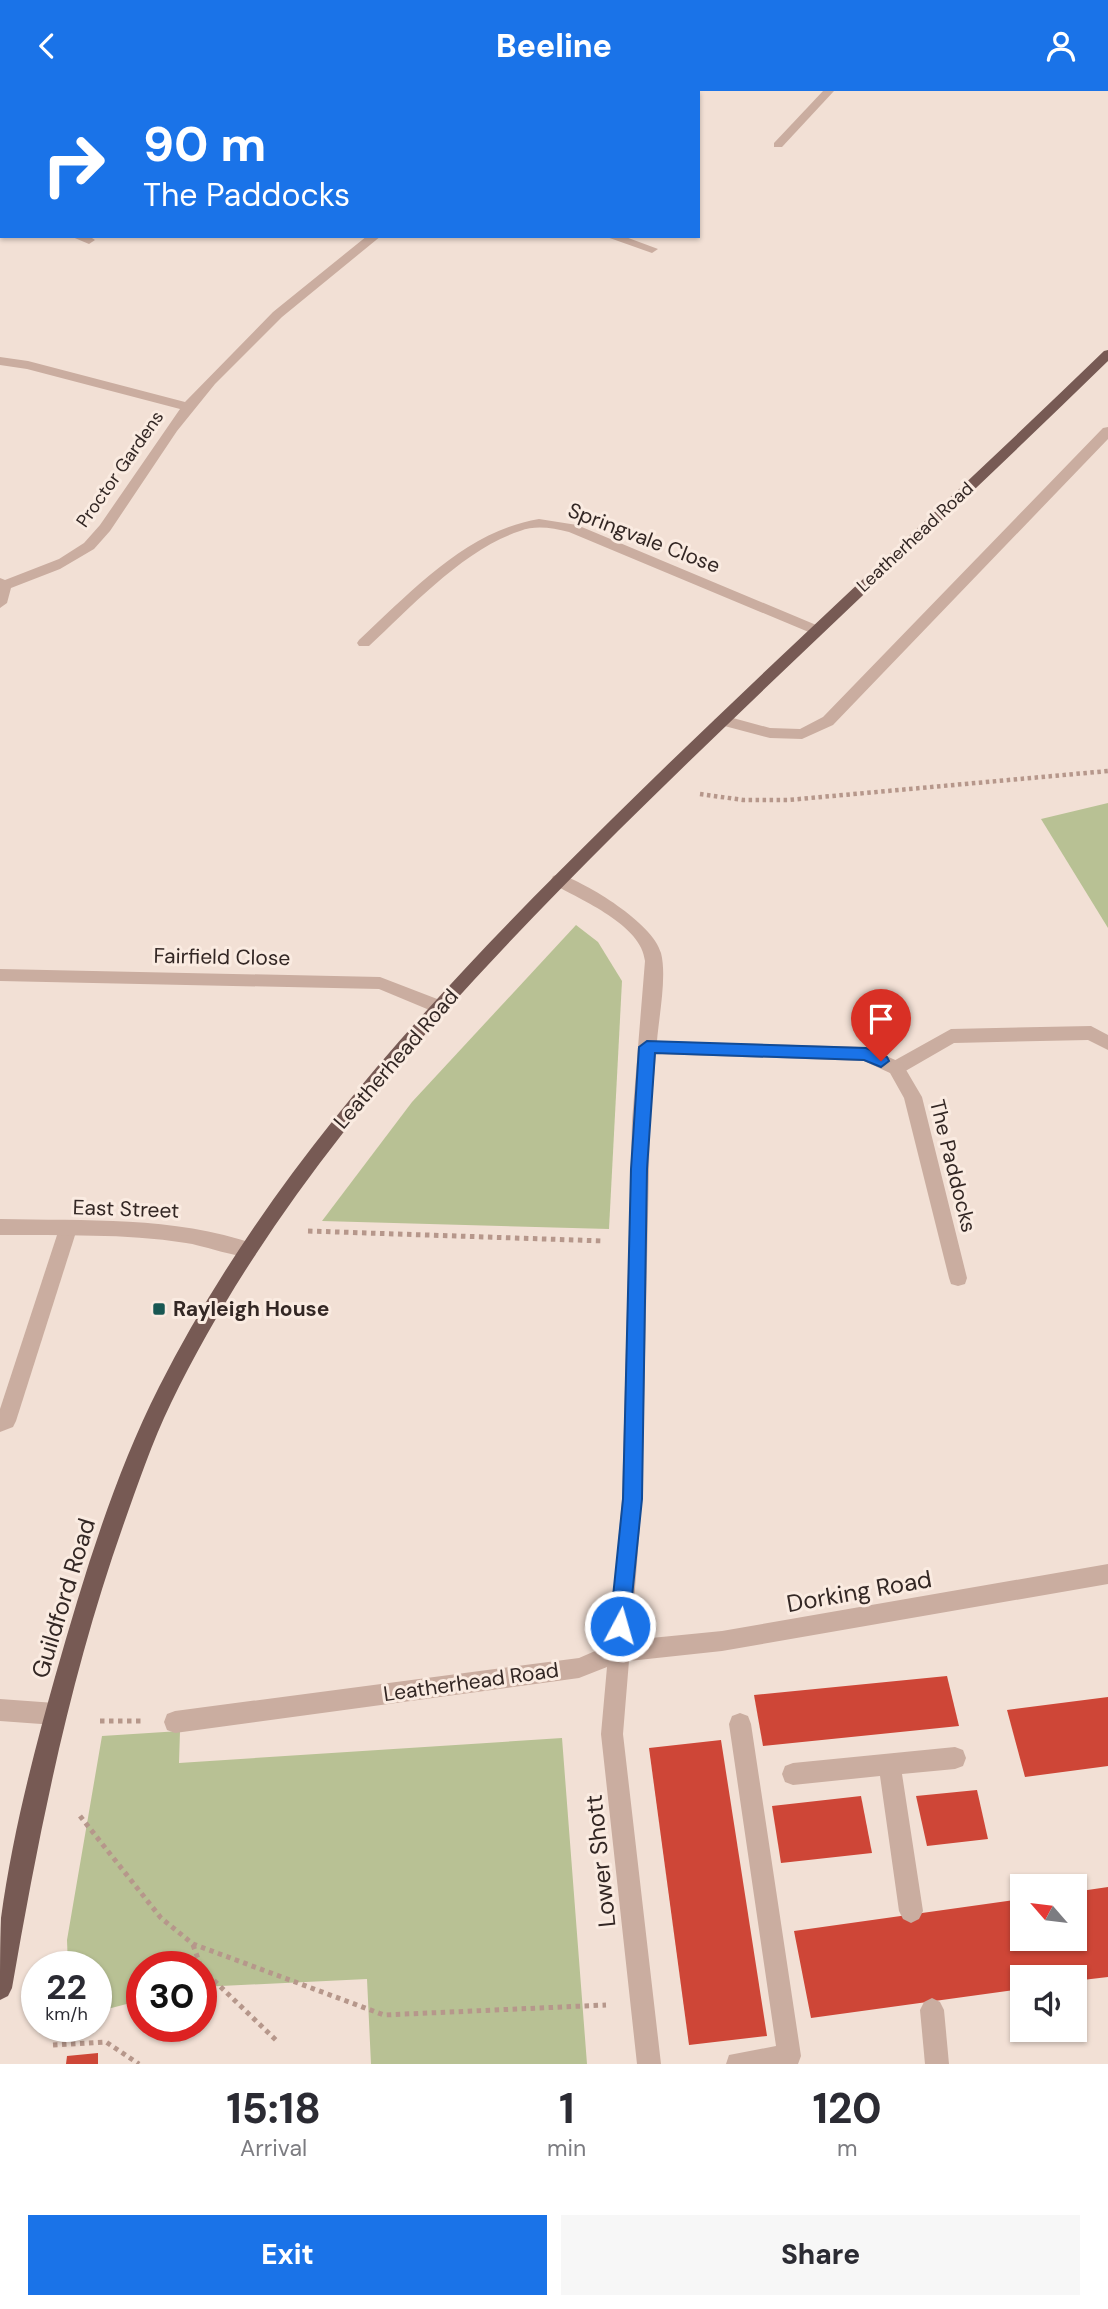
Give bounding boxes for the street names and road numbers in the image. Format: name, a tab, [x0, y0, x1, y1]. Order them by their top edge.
street label: Proctor Gardens	[71, 406, 169, 532]
street label: Leatherhead Road	[851, 477, 979, 597]
street label: Springvale Close	[564, 496, 724, 580]
street label: Fairfield Close	[153, 942, 291, 972]
street label: Leatherhead Road	[327, 983, 465, 1135]
street label: The Paddocks	[923, 1097, 983, 1235]
street label: East Street	[72, 1193, 180, 1225]
street label: Guildford Road	[24, 1514, 102, 1682]
street label: Dorking Road	[784, 1563, 934, 1619]
street label: Leatherhead Road	[382, 1656, 560, 1708]
street label: Lower Shott	[578, 1793, 622, 1929]

